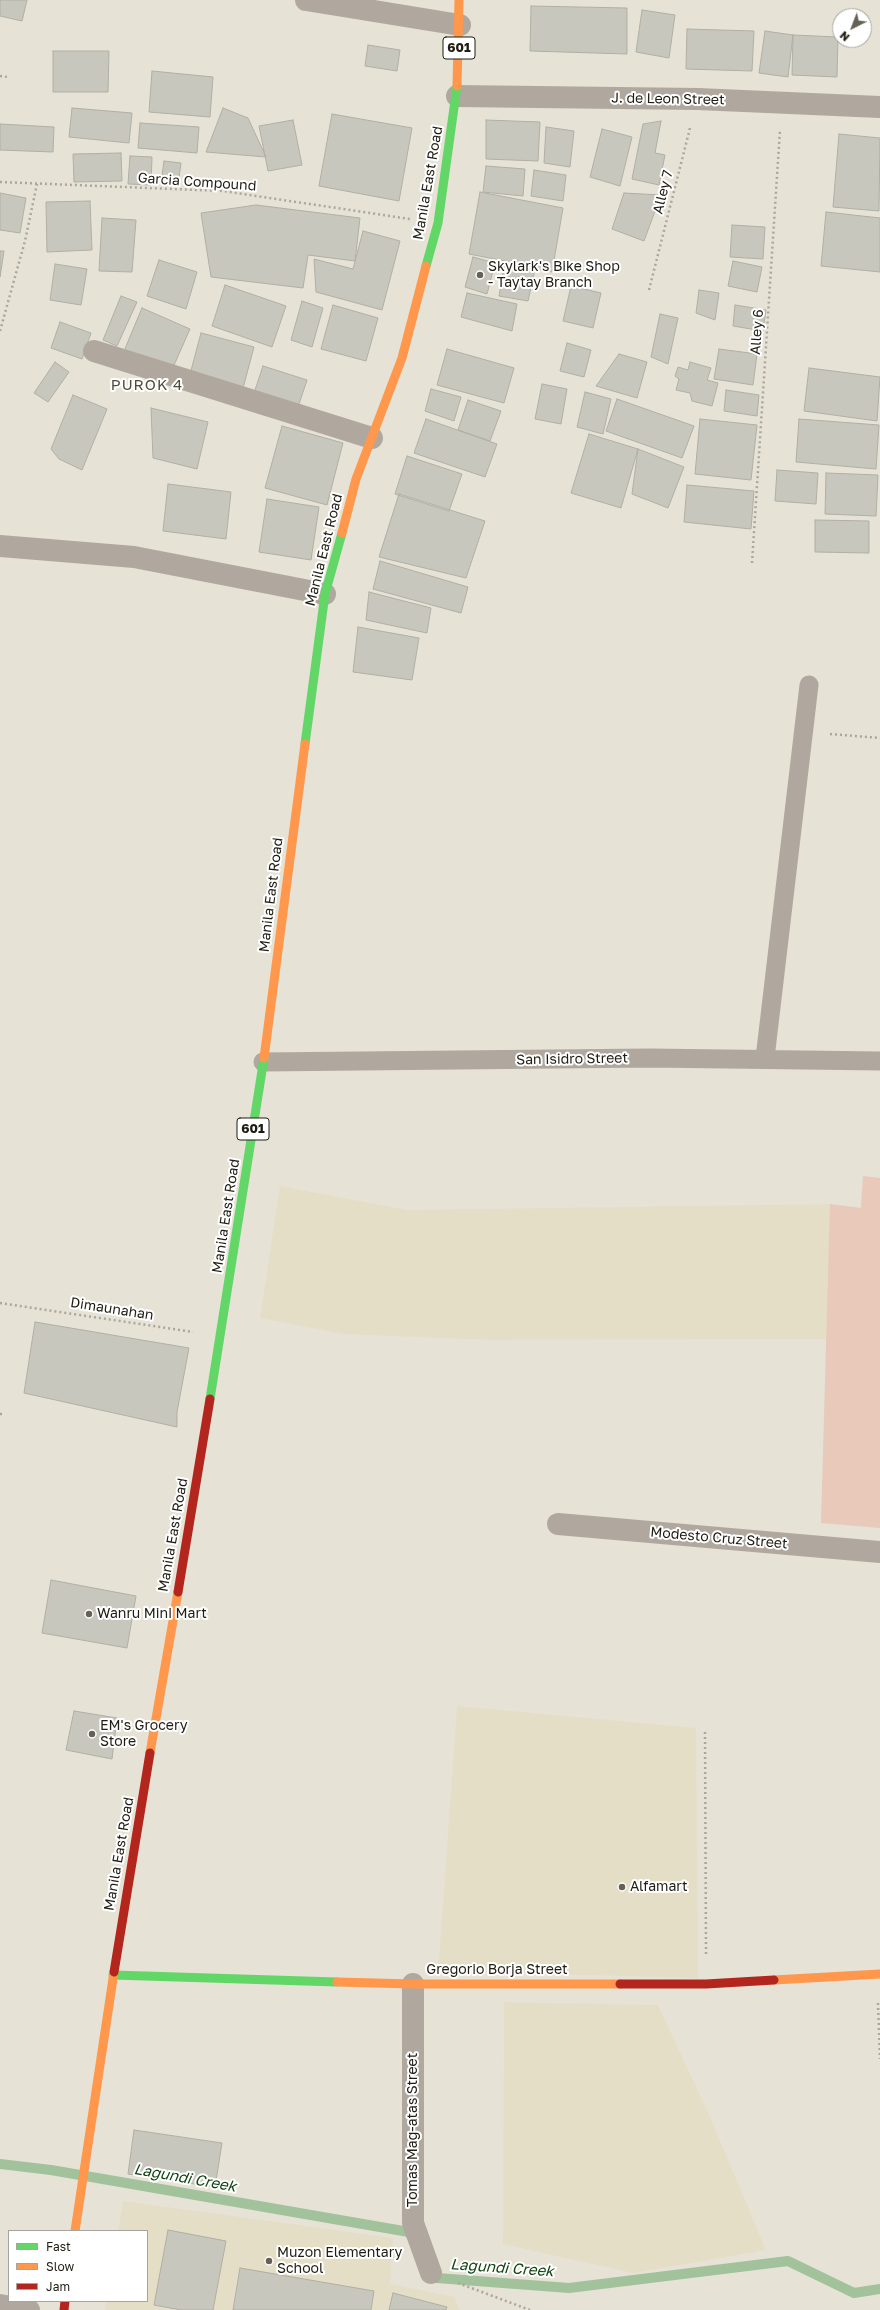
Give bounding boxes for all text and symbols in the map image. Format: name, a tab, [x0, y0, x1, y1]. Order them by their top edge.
north arrow	[832, 8, 872, 48]
text: N	[837, 29, 852, 44]
road number: 601	[443, 37, 475, 59]
street label: J. de Leon Street	[611, 90, 725, 108]
street label: Manila East Road	[410, 125, 446, 241]
street label: Alley 7	[649, 168, 677, 216]
street label: Garcia Compound	[137, 169, 257, 195]
place label: Skylark's Bike Shop - Taytay Branch	[488, 259, 620, 292]
marker: Skylark's Bike Shop - Taytay Branch	[475, 270, 485, 280]
street label: Alley 6	[747, 309, 767, 355]
district label: PUROK 4	[111, 376, 183, 394]
street label: Manila East Road	[302, 492, 346, 608]
street label: Manila East Road	[256, 837, 286, 953]
street label: San Isidro Street	[516, 1050, 628, 1068]
road number: 601	[237, 1118, 269, 1140]
street label: Manila East Road	[209, 1158, 243, 1274]
street label: Dimaunahan	[69, 1294, 155, 1324]
street label: Manila East Road	[155, 1477, 191, 1593]
street label: Modesto Cruz Street	[650, 1524, 788, 1552]
place label: Wanru Mini Mart	[97, 1606, 207, 1622]
marker: Wanru Mini Mart	[84, 1609, 94, 1619]
place label: EM's Grocery Store	[100, 1718, 188, 1750]
marker: EM's Grocery Store	[87, 1729, 97, 1739]
street label: Manila East Road	[101, 1796, 137, 1912]
place label: Alfamart	[630, 1879, 688, 1895]
marker: Alfamart	[617, 1882, 627, 1892]
street label: Gregorio Borja Street	[426, 1962, 568, 1978]
street label: Tomas Mag-atas Street	[405, 2053, 421, 2207]
water label: Lagundi Creek	[132, 2160, 238, 2196]
legend	[8, 2230, 148, 2302]
text: Fast	[46, 2239, 71, 2254]
place label: Muzon Elementary School	[277, 2245, 402, 2278]
water label: Lagundi Creek	[450, 2255, 554, 2281]
marker: Muzon Elementary School	[264, 2256, 274, 2266]
text: Slow	[46, 2259, 74, 2274]
text: Jam	[46, 2279, 70, 2294]

